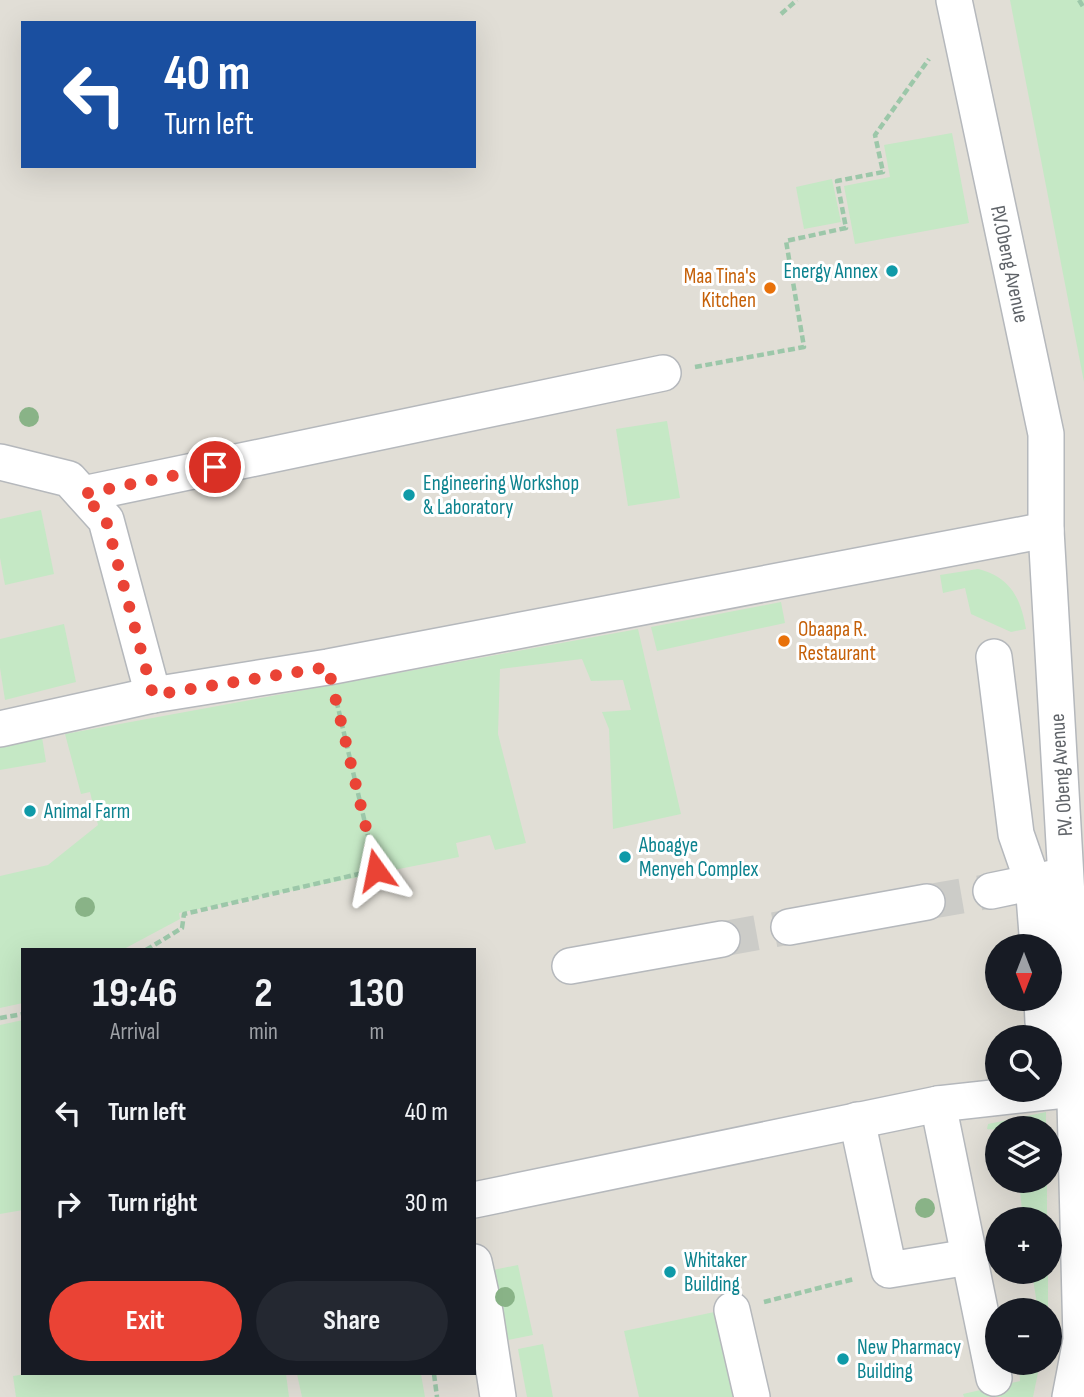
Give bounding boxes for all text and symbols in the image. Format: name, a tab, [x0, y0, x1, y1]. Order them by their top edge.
text: 40 m	[164, 45, 250, 104]
icon: left	[49, 49, 140, 140]
text: Turn left	[164, 105, 254, 144]
street label: P.V.Obeng Avenue	[985, 203, 1034, 325]
place label: Energy Annex	[783, 259, 878, 284]
marker: Energy Annex	[884, 263, 900, 279]
place label: Maa Tina's Kitchen	[684, 264, 756, 313]
marker: Maa Tina's Kitchen	[762, 280, 778, 296]
pin	[185, 437, 245, 497]
icon: arrive	[196, 448, 234, 486]
place label: Engineering Workshop & Laboratory	[423, 471, 579, 520]
marker: Engineering Workshop & Laboratory	[401, 487, 417, 503]
place label: Obaapa R. Restaurant	[798, 617, 876, 666]
marker: Obaapa R. Restaurant	[776, 633, 792, 649]
street label: P.V. Obeng Avenue	[1045, 713, 1078, 837]
place label: Animal Farm	[43, 799, 130, 824]
marker: Animal Farm	[22, 803, 38, 819]
position arrow	[339, 833, 413, 907]
place label: Aboagye Menyeh Complex	[638, 833, 759, 882]
marker: Aboagye Menyeh Complex	[617, 849, 633, 865]
north arrow	[985, 934, 1062, 1012]
map controls	[985, 934, 1062, 1375]
text: 19:46	[92, 968, 178, 1019]
text: 2	[254, 968, 273, 1019]
text: 130	[349, 968, 405, 1019]
text: Arrival	[110, 1018, 160, 1046]
text: min	[249, 1018, 278, 1046]
text: m	[370, 1018, 384, 1046]
button: search	[985, 1025, 1062, 1102]
icon: left	[49, 1094, 87, 1132]
text: Turn left	[108, 1097, 186, 1128]
text: 40 m	[405, 1097, 448, 1128]
button: layers	[985, 1116, 1062, 1193]
icon: right	[49, 1185, 87, 1223]
text: Turn right	[108, 1188, 197, 1219]
text: 30 m	[405, 1188, 448, 1219]
button: +	[985, 1207, 1062, 1284]
place label: Whitaker Building	[684, 1248, 747, 1297]
marker: Whitaker Building	[662, 1264, 678, 1280]
button: Exit	[49, 1281, 242, 1361]
button: Share	[256, 1281, 448, 1361]
button: −	[985, 1298, 1062, 1375]
place label: New Pharmacy Building	[857, 1335, 961, 1384]
marker: New Pharmacy Building	[835, 1351, 851, 1367]

